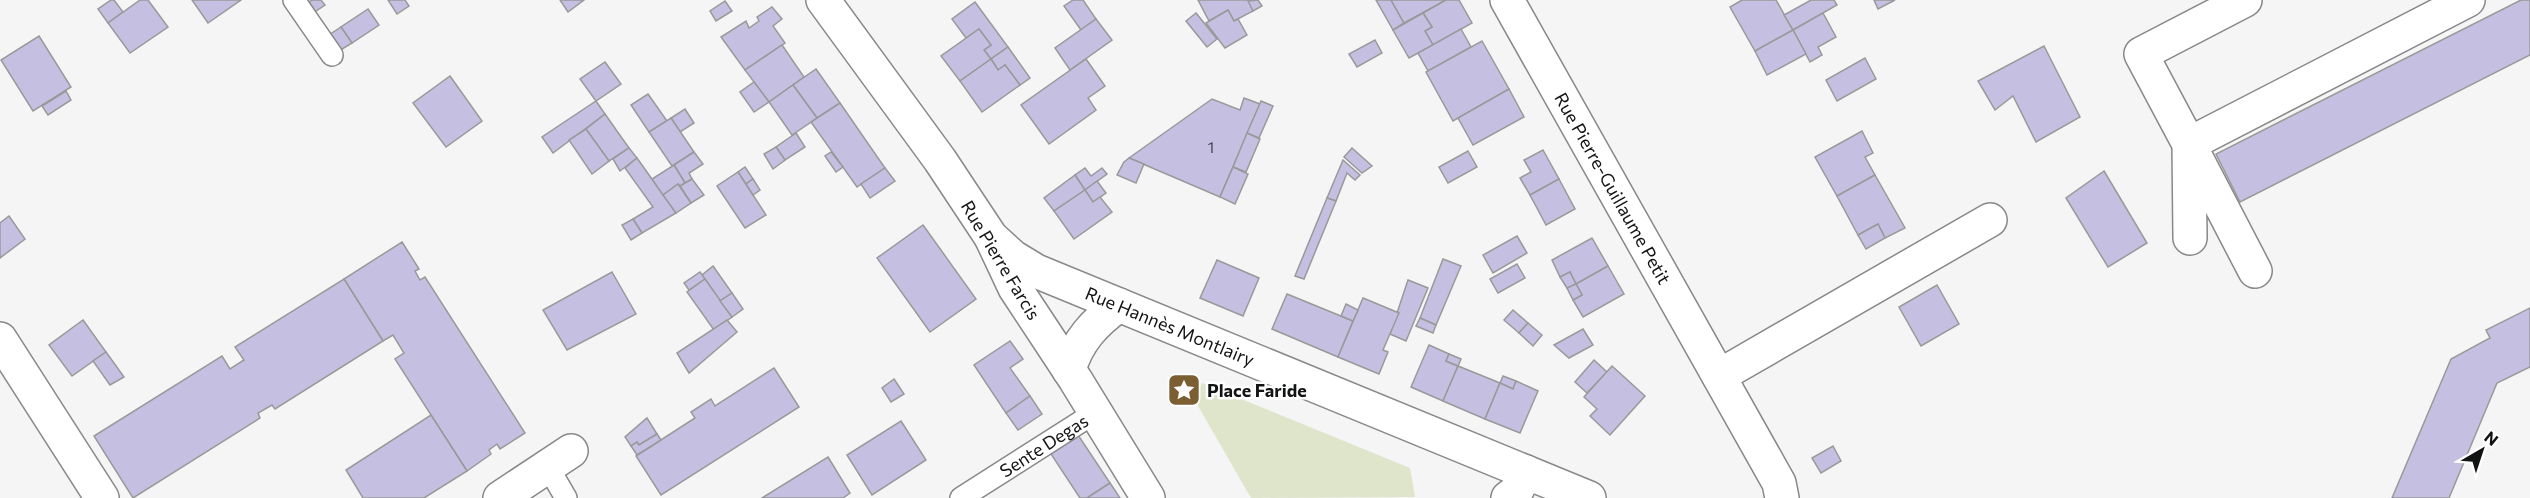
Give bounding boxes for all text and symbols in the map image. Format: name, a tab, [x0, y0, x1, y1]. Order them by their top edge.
street label: Rue Pierre-Guillaume Petit	[1550, 88, 1676, 288]
house number: 1	[1208, 138, 1214, 156]
street label: Rue Pierre Farcis	[957, 196, 1045, 324]
street label: Rue Hannès Montlairy	[1082, 282, 1258, 370]
place icon: Place Faride	[1166, 372, 1202, 408]
place label: Place Faride	[1207, 379, 1307, 401]
street label: Sente Degas	[995, 409, 1092, 482]
north arrow	[2452, 420, 2512, 480]
text: N	[2481, 427, 2502, 449]

